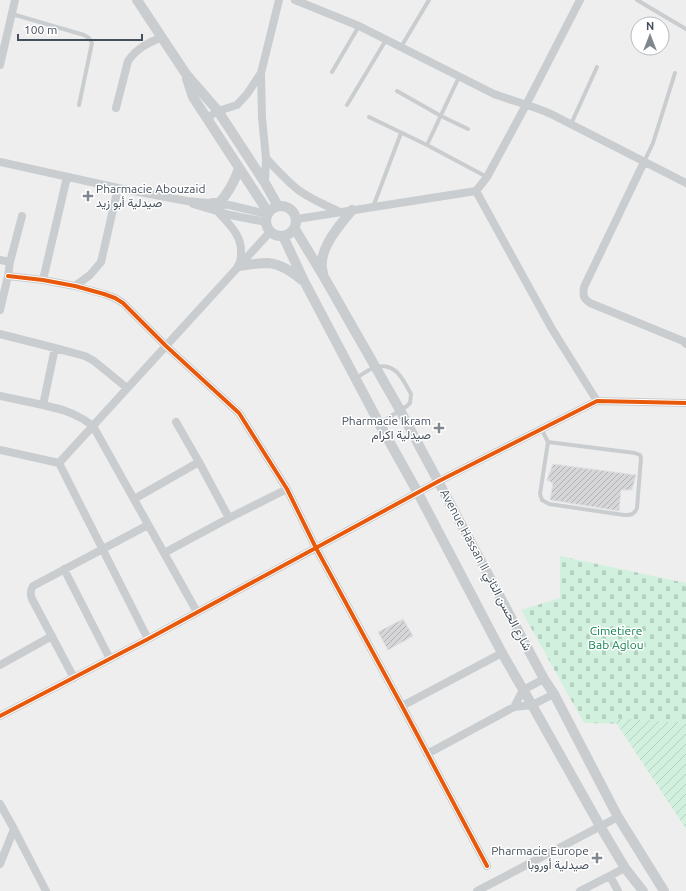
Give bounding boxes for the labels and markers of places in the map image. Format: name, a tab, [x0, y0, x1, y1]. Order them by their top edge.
place label: Pharmacie Abouzaid صيدلية أبو زيد	[96, 182, 205, 211]
marker: Pharmacie Abouzaid صيدلية أبو زيد	[83, 191, 93, 201]
place label: Pharmacie Ikram صيدلية اكرام	[342, 414, 431, 443]
marker: Pharmacie Ikram صيدلية اكرام	[434, 423, 444, 433]
place label: Pharmacie Europe صيدلية أوروبا	[491, 844, 589, 873]
marker: Pharmacie Europe صيدلية أوروبا	[592, 853, 602, 863]

